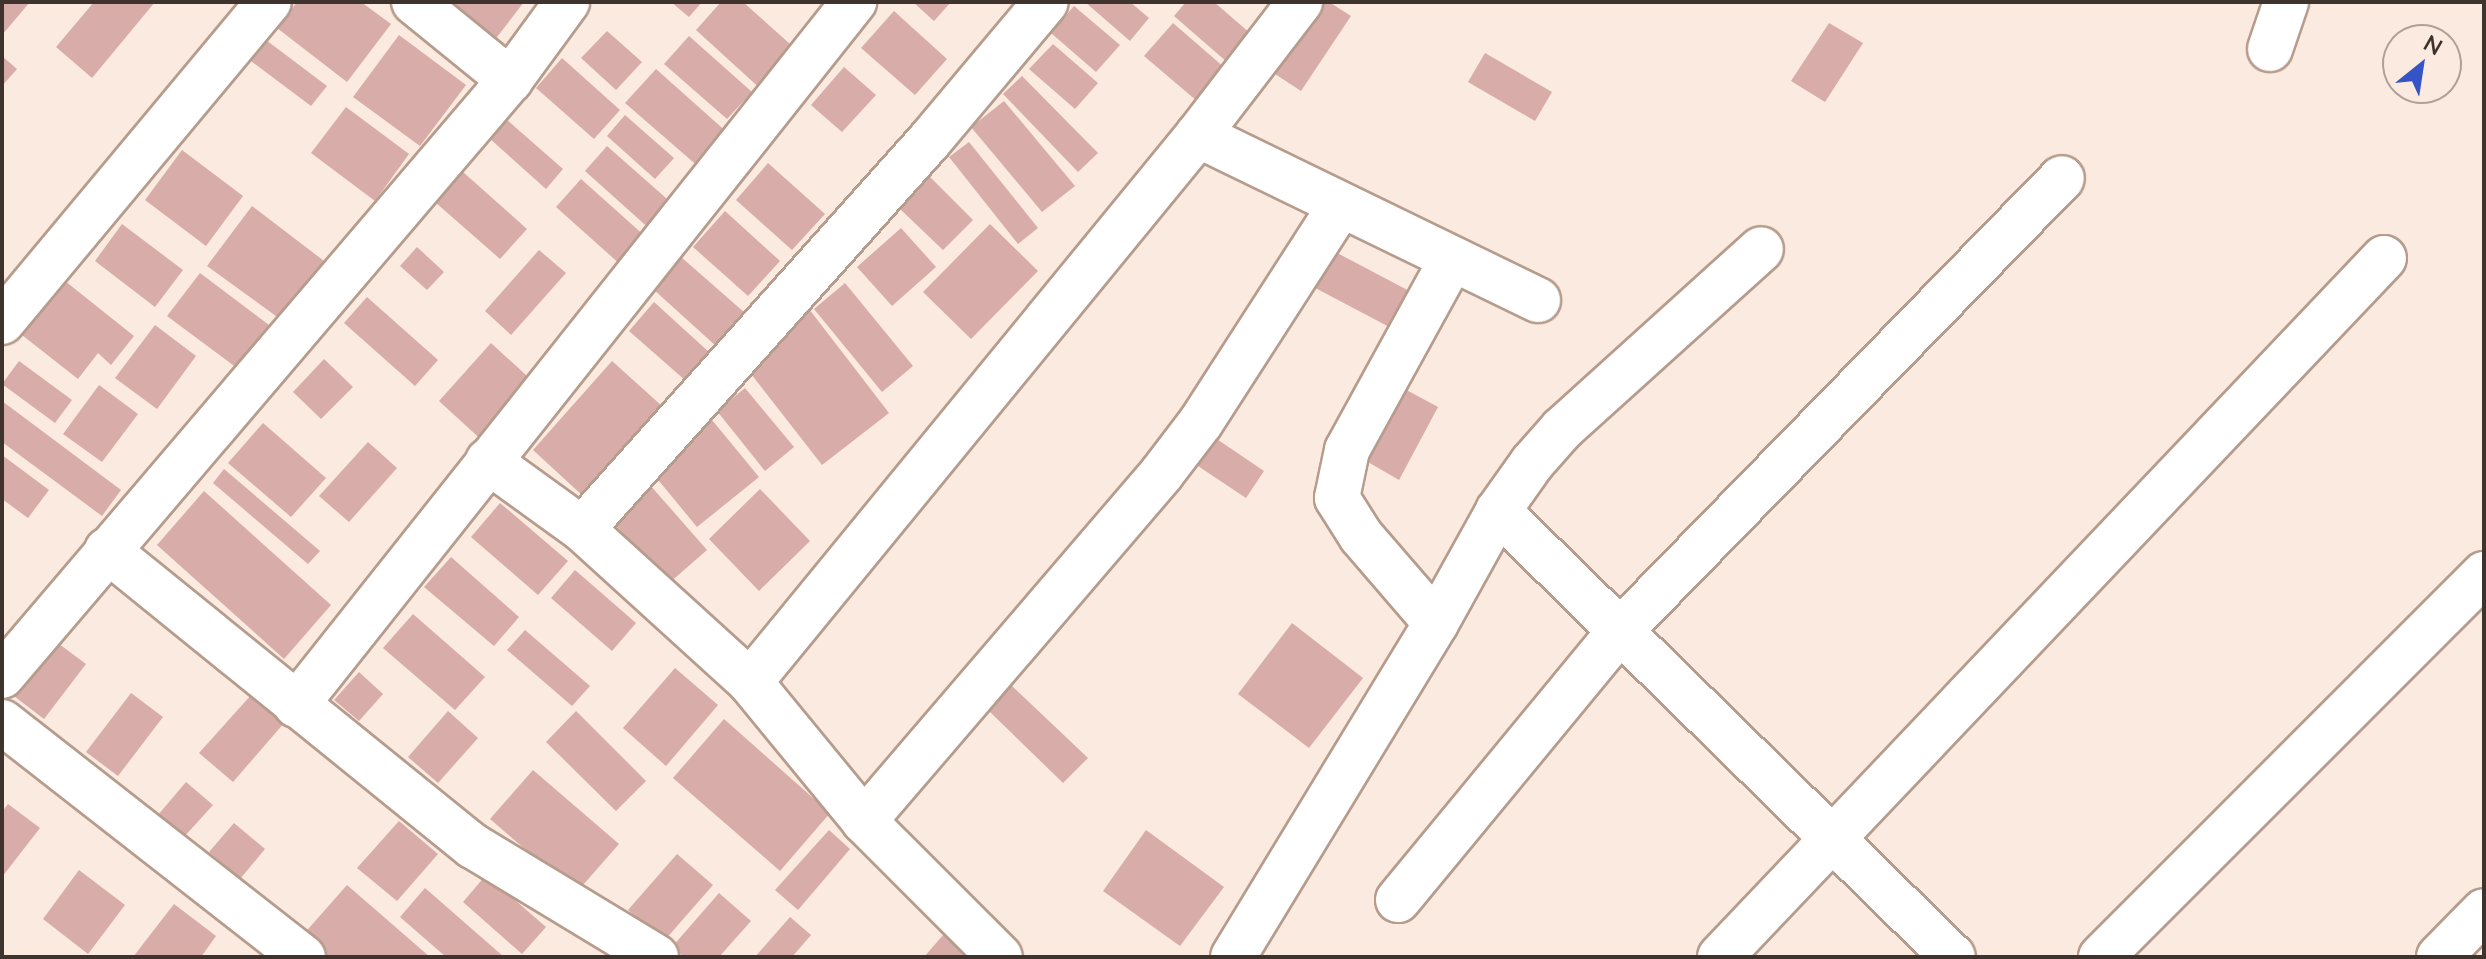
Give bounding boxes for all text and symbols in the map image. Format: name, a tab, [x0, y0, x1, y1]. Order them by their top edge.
north arrow	[2382, 24, 2462, 104]
text: N	[2419, 29, 2447, 60]

